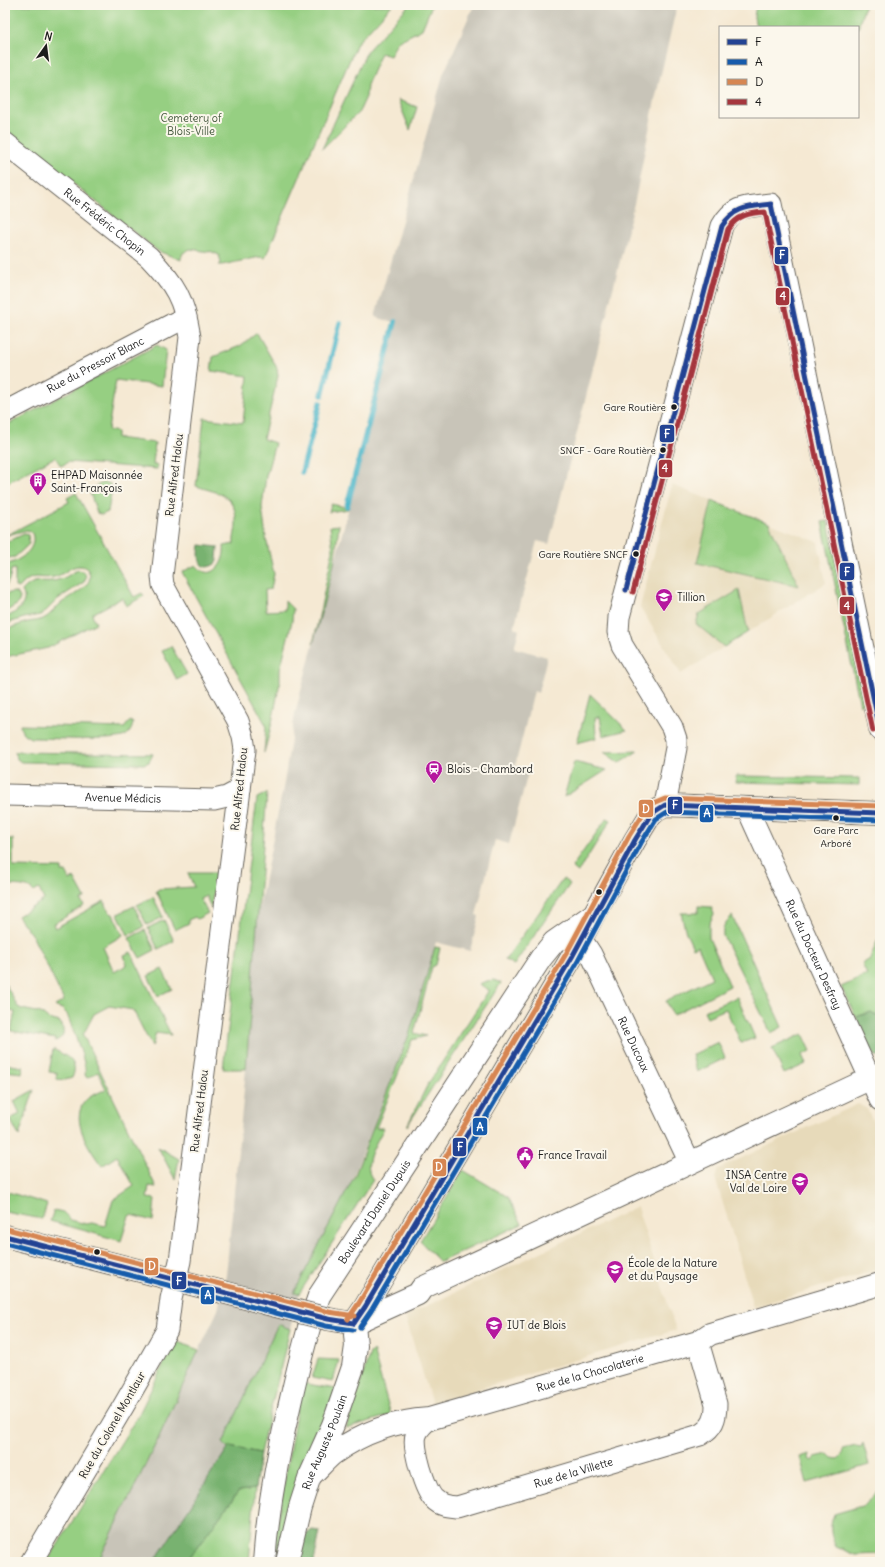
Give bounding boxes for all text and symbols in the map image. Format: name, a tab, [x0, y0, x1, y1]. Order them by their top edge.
north arrow	[26, 26, 66, 66]
legend	[719, 26, 859, 118]
text: N	[43, 29, 54, 44]
text: F	[755, 34, 762, 49]
text: A	[755, 54, 763, 69]
text: D	[755, 74, 764, 89]
text: 4	[755, 94, 762, 109]
park label: Cemetery of Blois-Ville	[160, 111, 222, 138]
street label: Rue Frédéric Chopin	[61, 185, 148, 258]
line badge: F	[774, 246, 789, 265]
text: F	[779, 248, 786, 262]
line badge: 4	[775, 287, 790, 306]
text: 4	[780, 289, 787, 303]
street label: Rue du Pressoir Blanc	[44, 333, 147, 396]
place label: Gare Routière	[604, 401, 666, 414]
marker: Gare Routière	[669, 402, 679, 412]
line badge: F	[659, 424, 675, 443]
text: F	[664, 427, 671, 441]
street label: Rue Alfred Halou	[162, 432, 186, 517]
place label: SNCF - Gare Routière	[560, 444, 656, 457]
marker: SNCF - Gare Routière	[658, 445, 668, 455]
line badge: 4	[658, 459, 673, 478]
text: 4	[662, 461, 669, 475]
place label: EHPAD Maisonnée Saint-François	[51, 468, 143, 495]
building icon: EHPAD Maisonnée Saint-François	[28, 471, 48, 496]
place label: Gare Routière SNCF	[539, 548, 628, 561]
marker: Gare Routière SNCF	[631, 549, 641, 559]
line badge: F	[839, 562, 855, 581]
text: F	[844, 565, 851, 579]
school or university icon: Tillion	[654, 587, 674, 612]
place label: Tillion	[677, 590, 705, 604]
line badge: 4	[839, 596, 855, 615]
text: 4	[844, 599, 851, 613]
street label: Rue Alfred Halou	[228, 746, 250, 831]
station icon: Blois - Chambord	[424, 759, 444, 784]
place label: Blois - Chambord	[447, 762, 533, 776]
street label: Avenue Médicis	[85, 790, 161, 806]
line badge: F	[667, 796, 683, 815]
text: F	[672, 798, 679, 812]
line badge: D	[638, 799, 654, 818]
text: D	[642, 802, 650, 816]
line badge: A	[699, 804, 714, 823]
text: A	[703, 806, 711, 820]
marker: Gare Parc Arboré	[831, 813, 841, 823]
place label: Gare Parc Arboré	[813, 824, 859, 850]
unlabelled marker	[594, 887, 604, 897]
street label: Rue du Docteur Desfray	[783, 897, 845, 1012]
street label: Rue Ducoux	[615, 1014, 653, 1075]
street label: Rue Alfred Halou	[187, 1068, 211, 1153]
line badge: A	[472, 1117, 488, 1136]
text: A	[476, 1120, 484, 1134]
line badge: F	[452, 1137, 467, 1157]
text: F	[457, 1140, 464, 1154]
public building icon: France Travail	[515, 1145, 535, 1170]
place label: France Travail	[538, 1148, 607, 1162]
street label: Boulevard Daniel Dupuis	[335, 1157, 414, 1266]
line badge: D	[432, 1158, 447, 1177]
text: D	[435, 1160, 443, 1174]
place label: INSA Centre Val de Loire	[726, 1168, 787, 1195]
school or university icon: INSA Centre Val de Loire	[790, 1171, 810, 1196]
unlabelled marker	[92, 1247, 102, 1257]
place label: École de la Nature et du Paysage	[628, 1255, 717, 1283]
line badge: D	[144, 1257, 159, 1276]
text: D	[148, 1259, 156, 1273]
school or university icon: École de la Nature et du Paysage	[605, 1259, 625, 1284]
line badge: F	[171, 1271, 187, 1290]
text: F	[176, 1274, 183, 1288]
line badge: A	[200, 1286, 215, 1305]
text: A	[204, 1288, 212, 1302]
school or university icon: IUT de Blois	[484, 1315, 504, 1340]
place label: IUT de Blois	[507, 1318, 566, 1332]
street label: Rue de la Chocolaterie	[535, 1351, 645, 1395]
street label: Rue du Colonel Montlaur	[76, 1369, 149, 1481]
street label: Rue Auguste Poulain	[299, 1393, 350, 1491]
street label: Rue de la Villette	[532, 1454, 615, 1491]

